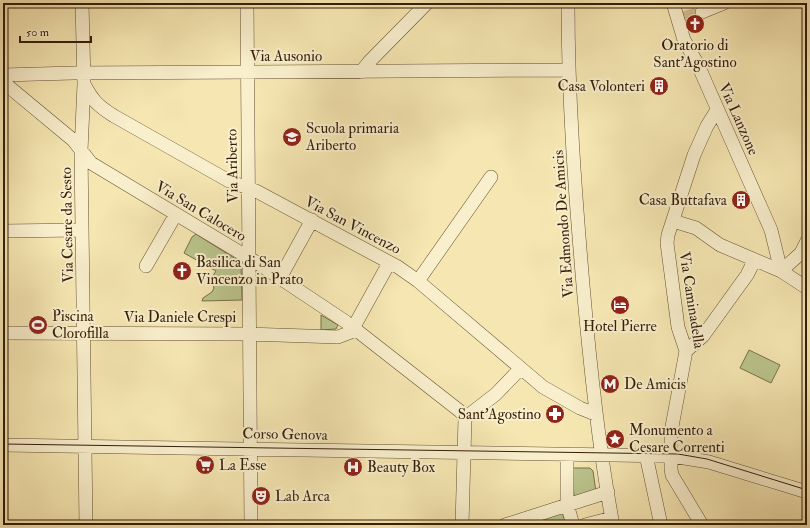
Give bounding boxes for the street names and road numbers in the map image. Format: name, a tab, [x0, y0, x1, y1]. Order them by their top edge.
street label: Via Ausonio	[250, 47, 322, 66]
street label: Via Lanzone	[714, 80, 763, 158]
street label: Via Ariberto	[222, 129, 243, 203]
street label: Via Edmondo De Amicis	[549, 149, 578, 299]
street label: Via Cesare da Sesto	[57, 167, 78, 283]
street label: Via San Calocero	[152, 177, 250, 246]
street label: Via San Vincenzo	[301, 192, 404, 259]
street label: Via Caminadella	[674, 250, 709, 351]
street label: Via Daniele Crespi	[124, 308, 236, 328]
street label: Corso Genova	[242, 424, 329, 445]

